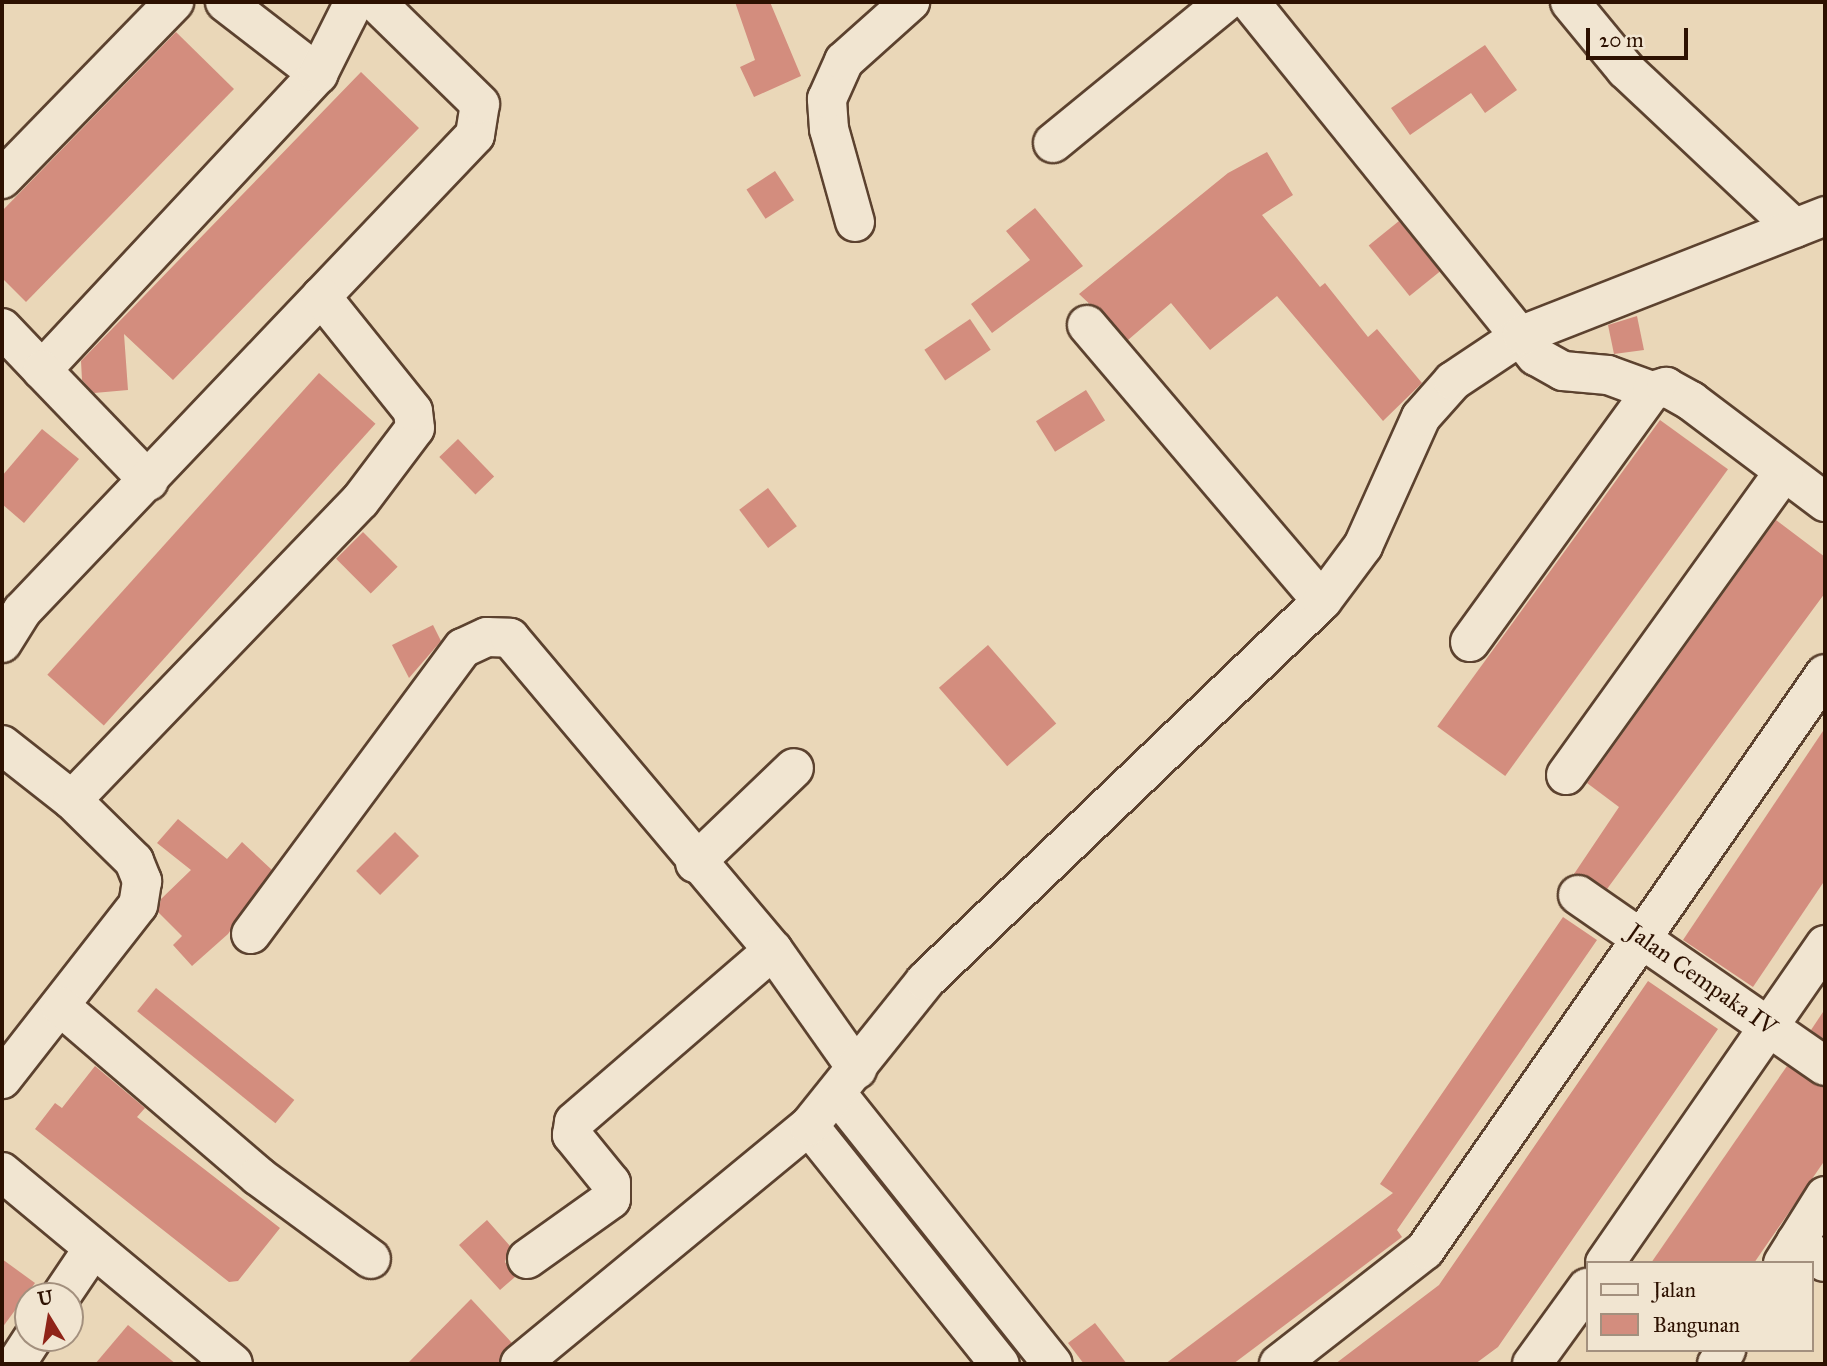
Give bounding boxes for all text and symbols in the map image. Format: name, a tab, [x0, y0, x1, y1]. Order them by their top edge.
scale bar	[1589, 14, 1690, 58]
text: 20 m	[1599, 27, 1644, 53]
street label: Jalan Cempaka IV	[1622, 918, 1782, 1042]
legend	[1586, 1261, 1813, 1352]
text: Jalan	[1653, 1277, 1696, 1303]
north arrow	[14, 1282, 84, 1352]
text: U	[36, 1285, 55, 1311]
text: Bangunan	[1653, 1312, 1740, 1338]

